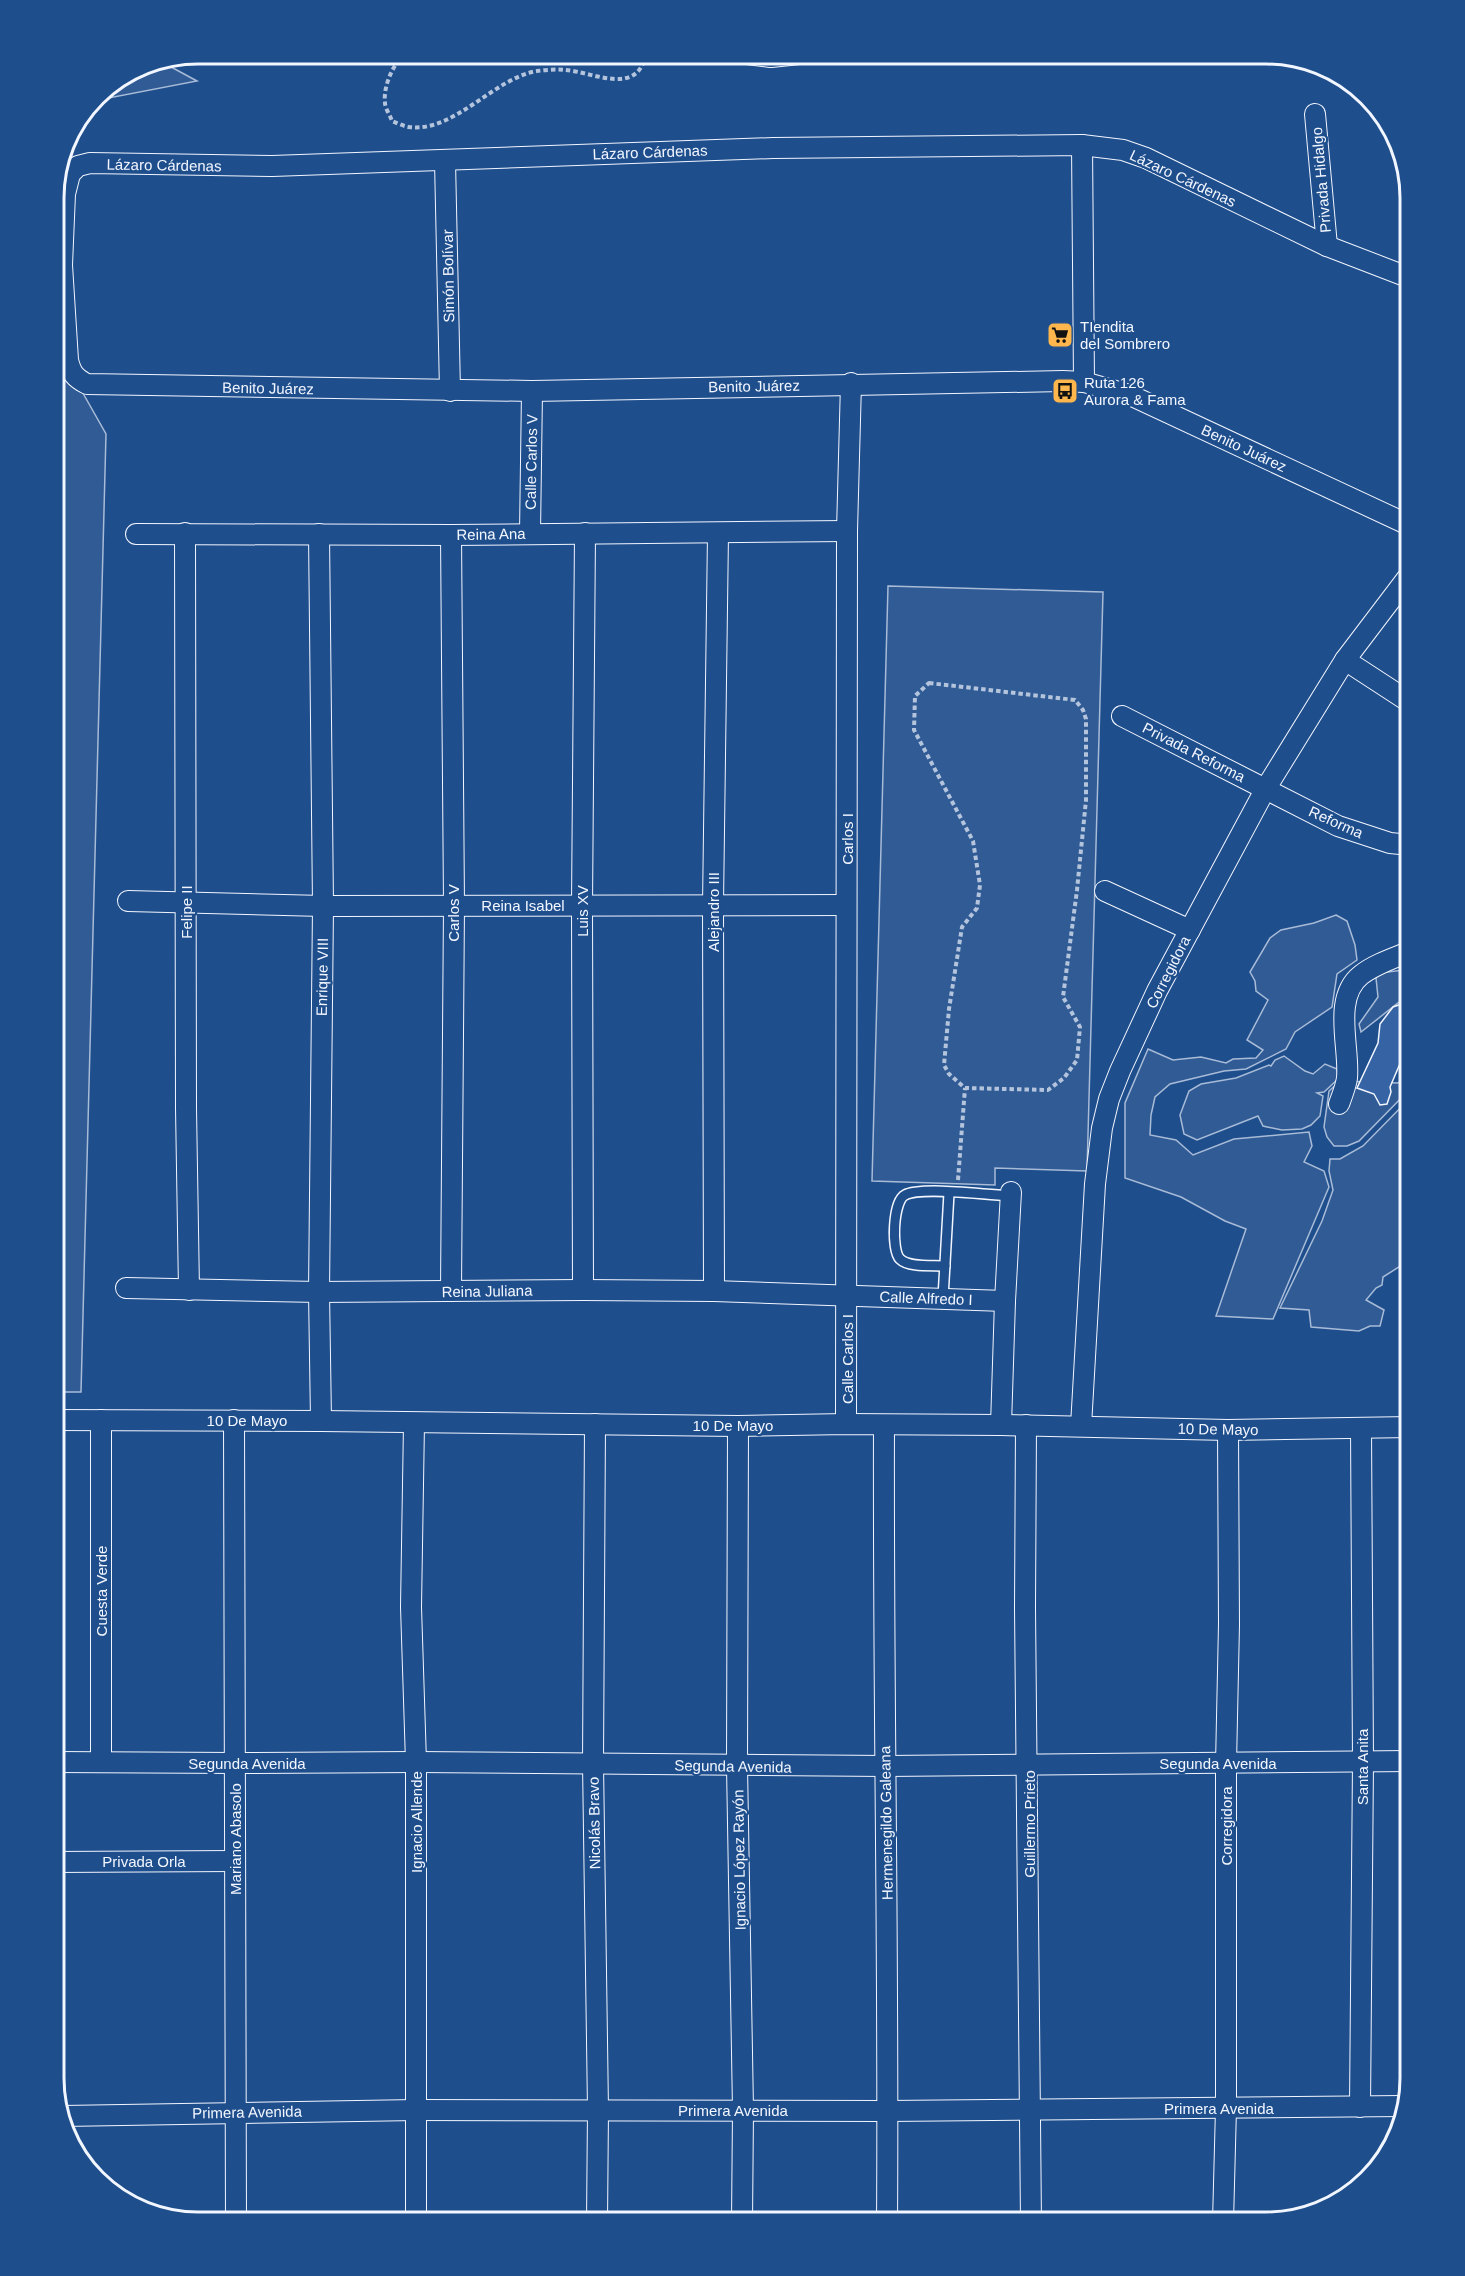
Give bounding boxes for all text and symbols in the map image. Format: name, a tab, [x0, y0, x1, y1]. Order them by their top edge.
street label: Privada Hidalgo	[1308, 127, 1334, 233]
street label: Lázaro Cárdenas	[592, 141, 708, 163]
street label: Lázaro Cárdenas	[1127, 146, 1239, 210]
street label: Lázaro Cárdenas	[106, 155, 222, 175]
street label: Simón Bolívar	[439, 229, 457, 323]
place label: TIendita del Sombrero	[1080, 318, 1170, 352]
supermarket icon: TIendita del Sombrero	[1045, 320, 1075, 350]
place label: Ruta 126 Aurora & Fama	[1084, 374, 1186, 408]
bus stop icon: Ruta 126 Aurora & Fama	[1050, 376, 1080, 406]
street label: Benito Juárez	[708, 377, 800, 395]
street label: Benito Juárez	[222, 379, 314, 397]
street label: Calle Carlos V	[522, 414, 540, 510]
street label: Benito Juárez	[1199, 421, 1289, 475]
street label: Reina Ana	[456, 525, 526, 543]
street label: Privada Reforma	[1140, 719, 1249, 785]
street label: Reforma	[1306, 803, 1366, 842]
street label: Carlos I	[839, 813, 856, 865]
street label: Alejandro III	[705, 872, 722, 952]
street label: Carlos V	[445, 884, 462, 942]
street label: Felipe II	[178, 885, 195, 939]
street label: Luis XV	[574, 885, 591, 937]
street label: Reina Isabel	[481, 897, 565, 914]
street label: Corregidora	[1142, 932, 1194, 1011]
street label: Enrique VIII	[313, 938, 331, 1016]
street label: Reina Juliana	[441, 1282, 533, 1300]
street label: Calle Alfredo I	[879, 1288, 973, 1308]
street label: Calle Carlos I	[839, 1314, 856, 1404]
street label: 10 De Mayo	[207, 1412, 287, 1429]
street label: 10 De Mayo	[693, 1417, 773, 1434]
street label: 10 De Mayo	[1177, 1420, 1259, 1438]
street label: Cuesta Verde	[93, 1546, 110, 1636]
street label: Santa Anita	[1354, 1728, 1371, 1805]
street label: Hermenegildo Galeana	[876, 1745, 896, 1900]
street label: Segunda Avenida	[188, 1755, 306, 1772]
street label: Segunda Avenida	[1159, 1755, 1277, 1772]
street label: Segunda Avenida	[674, 1756, 792, 1776]
street label: Guillermo Prieto	[1021, 1770, 1038, 1878]
street label: Ignacio Allende	[408, 1771, 425, 1873]
street label: Nicolás Bravo	[585, 1777, 603, 1869]
street label: Mariano Abasolo	[227, 1783, 244, 1895]
street label: Corregidora	[1218, 1786, 1235, 1866]
street label: Ignacio López Rayón	[729, 1789, 749, 1931]
street label: Privada Orla	[102, 1853, 186, 1870]
street label: Primera Avenida	[1164, 2100, 1275, 2117]
street label: Primera Avenida	[678, 2102, 789, 2119]
street label: Primera Avenida	[192, 2103, 303, 2121]

